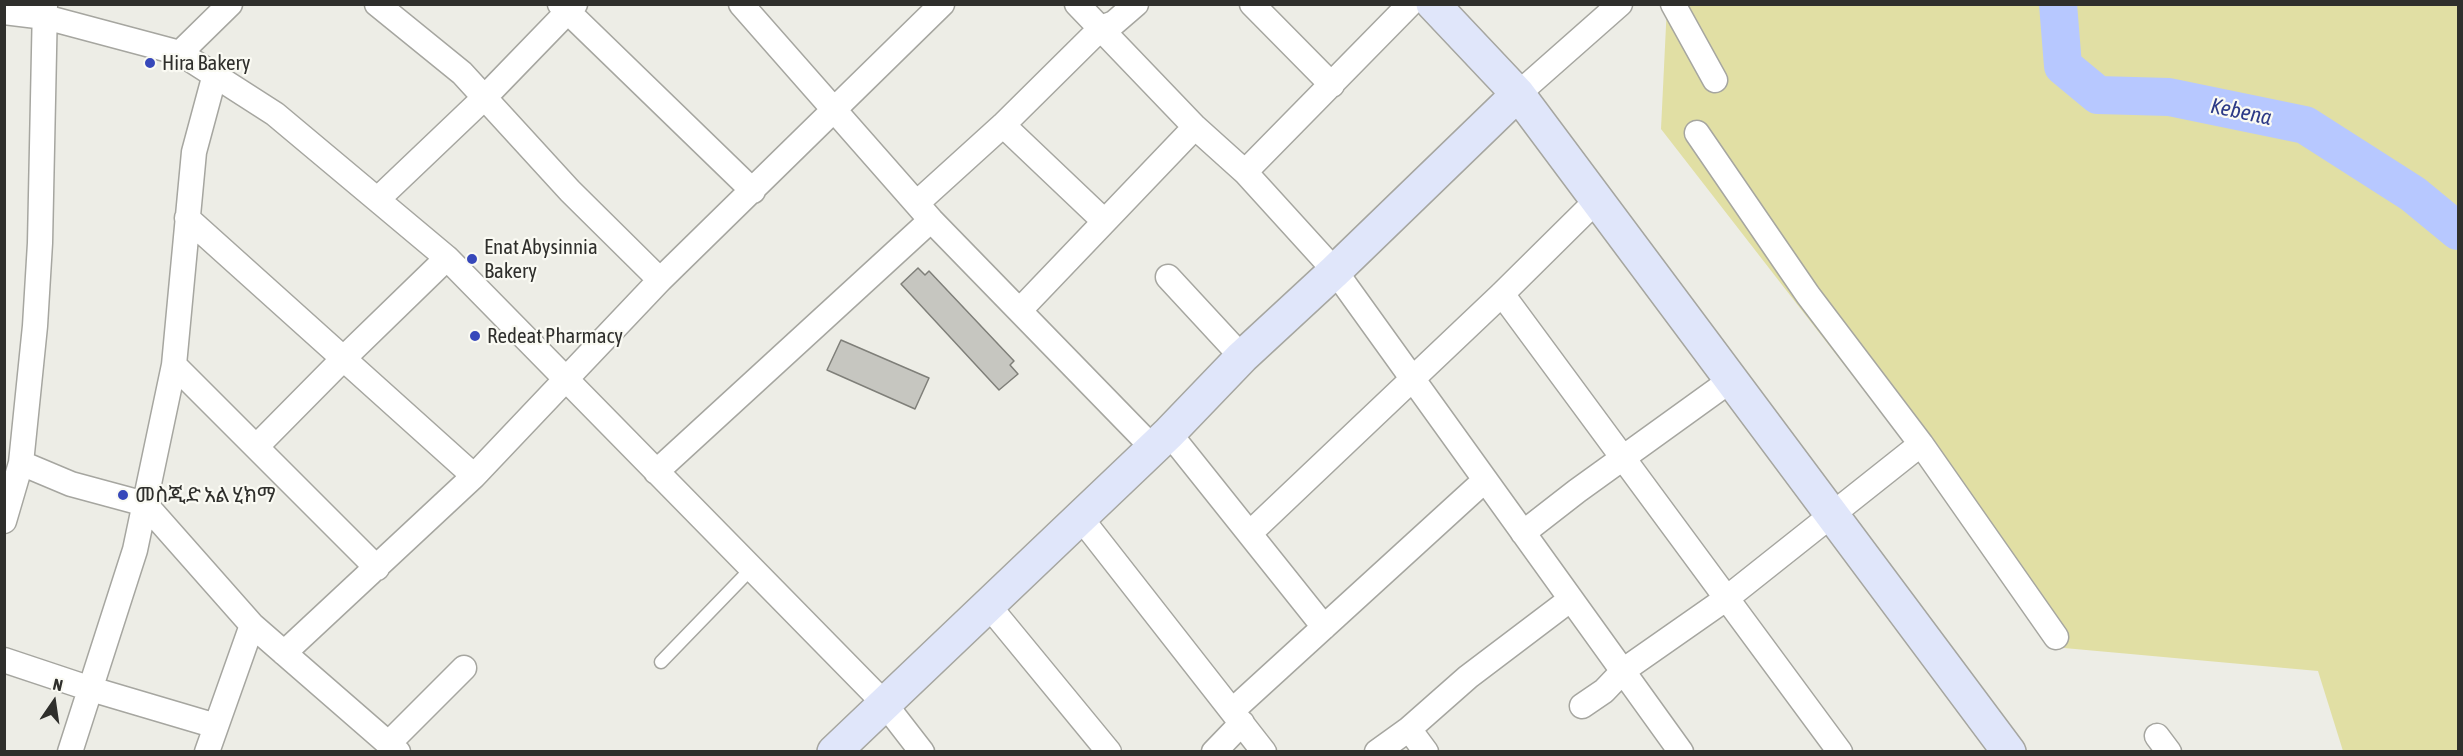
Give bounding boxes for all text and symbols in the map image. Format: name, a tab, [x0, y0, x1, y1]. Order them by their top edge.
place label: Hira Bakery	[162, 50, 250, 76]
marker: Hira Bakery	[143, 56, 157, 70]
water label: Kebena	[2208, 93, 2274, 131]
place label: Enat Abysinnia Bakery	[484, 234, 598, 284]
marker: Enat Abysinnia Bakery	[465, 252, 479, 266]
place label: Redeat Pharmacy	[487, 323, 623, 349]
marker: Redeat Pharmacy	[468, 329, 482, 343]
place label: መስጂድ አል ሂክማ	[135, 482, 276, 508]
marker: መስጂድ አል ሂክማ	[116, 488, 130, 502]
north arrow	[24, 672, 84, 732]
text: N	[51, 675, 65, 694]

